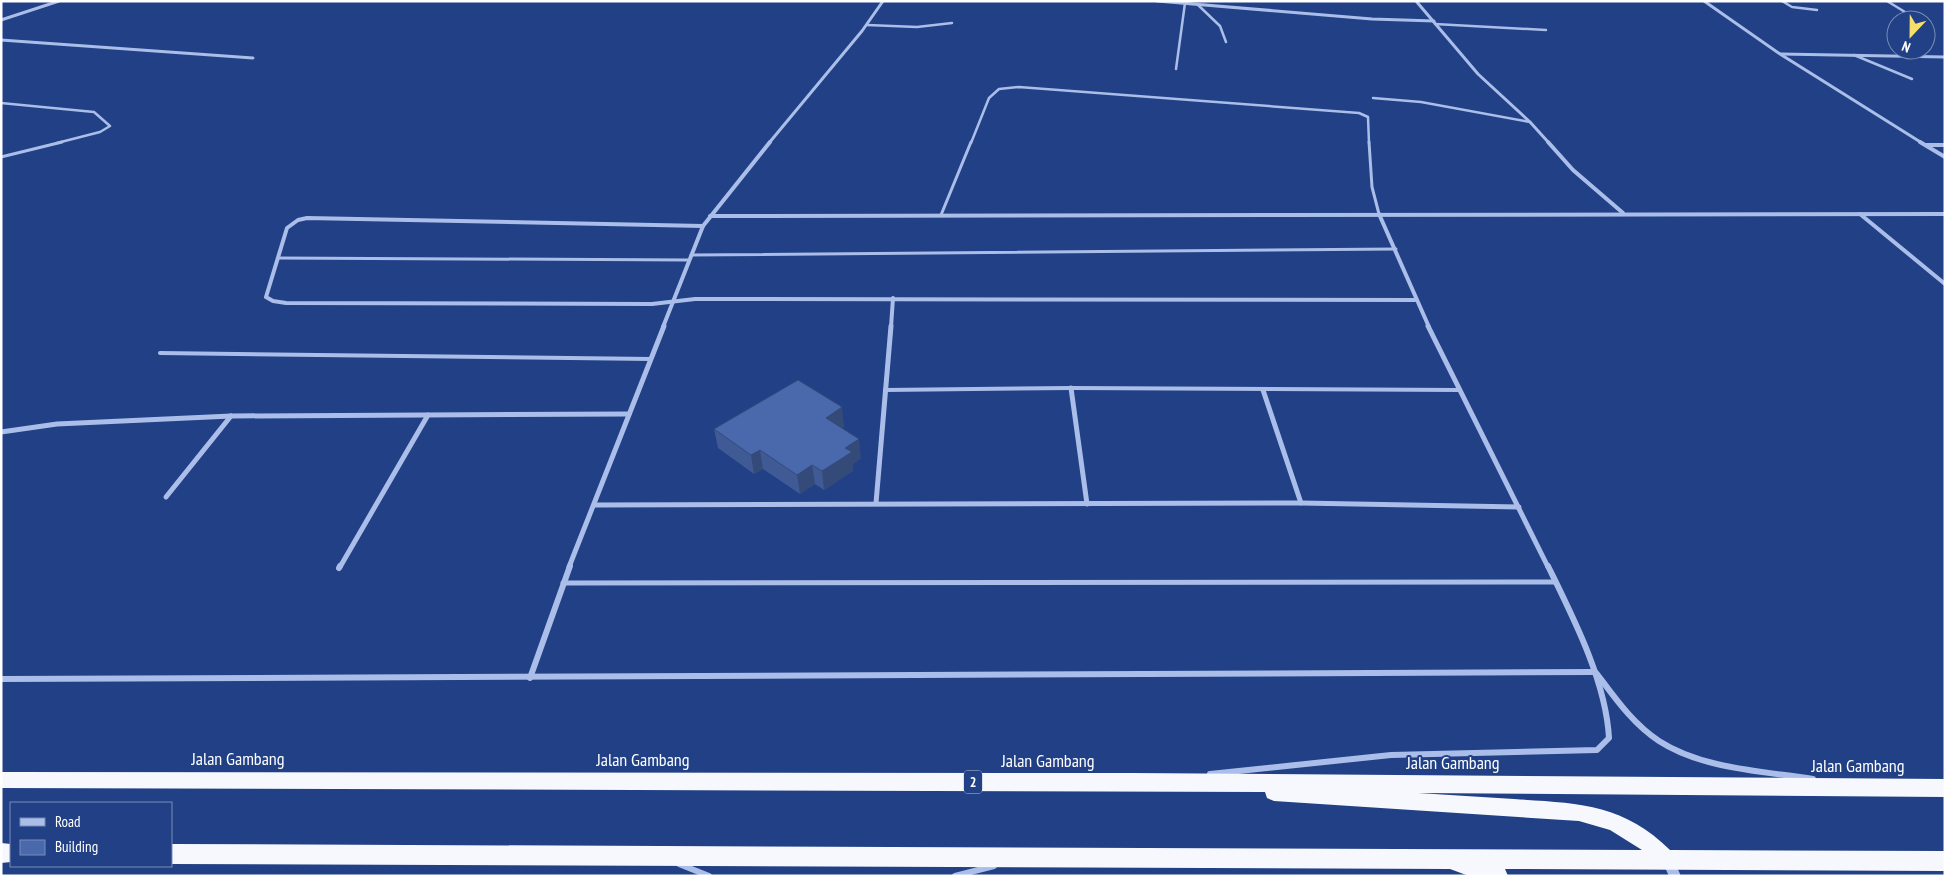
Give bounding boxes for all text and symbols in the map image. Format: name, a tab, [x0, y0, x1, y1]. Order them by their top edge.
north arrow	[1886, 10, 1936, 60]
text: N	[1899, 37, 1913, 57]
street label: Jalan Gambang	[190, 747, 285, 770]
street label: Jalan Gambang	[595, 748, 690, 771]
street label: Jalan Gambang	[1000, 749, 1095, 772]
street label: Jalan Gambang	[1405, 751, 1500, 774]
street label: Jalan Gambang	[1810, 754, 1905, 777]
road number: 2	[964, 770, 982, 794]
legend	[10, 802, 172, 867]
text: Road	[55, 812, 81, 831]
text: Building	[55, 837, 98, 856]

